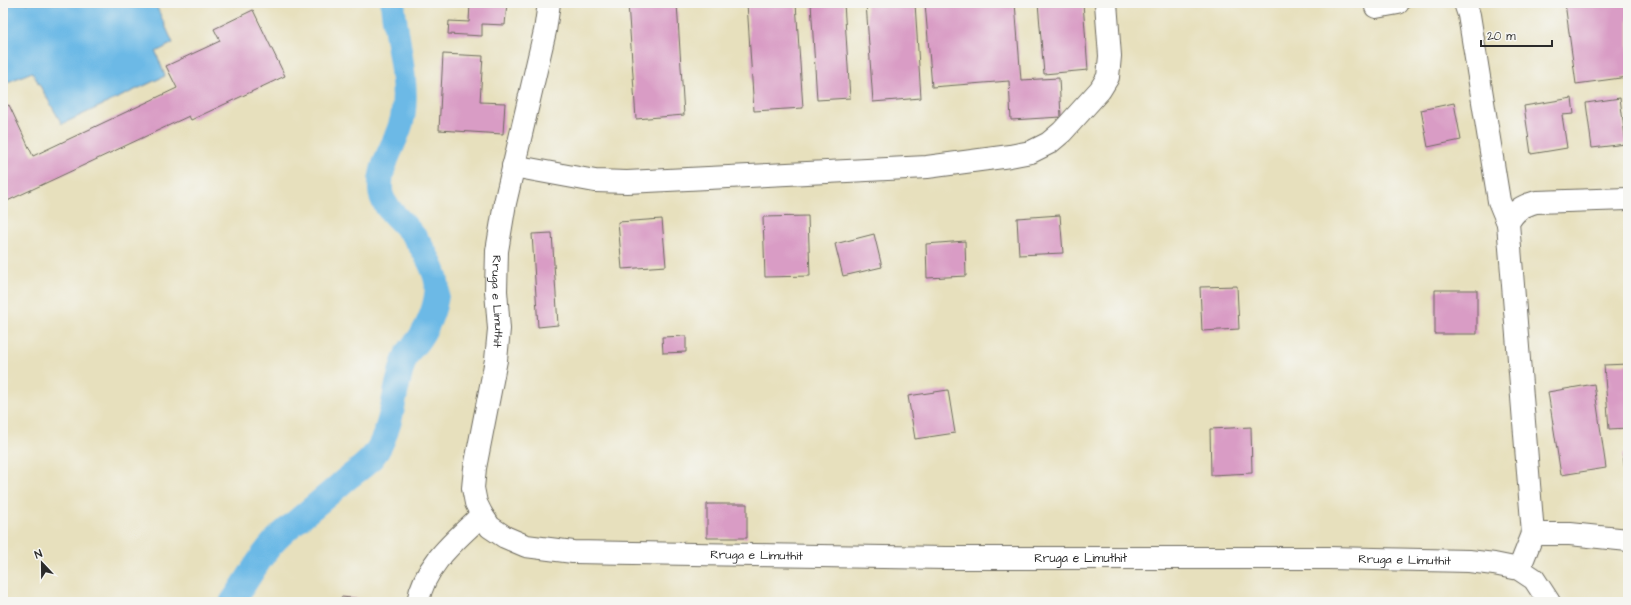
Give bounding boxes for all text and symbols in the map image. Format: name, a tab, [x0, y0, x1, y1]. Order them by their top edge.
scale bar	[1481, 22, 1552, 48]
text: 20 m	[1487, 28, 1516, 45]
street label: Rruga e Limuthit	[487, 255, 508, 349]
north arrow	[22, 543, 62, 583]
text: N	[32, 546, 45, 562]
street label: Rruga e Limuthit	[710, 546, 803, 564]
street label: Rruga e Limuthit	[1034, 550, 1127, 568]
street label: Rruga e Limuthit	[1358, 550, 1451, 569]

